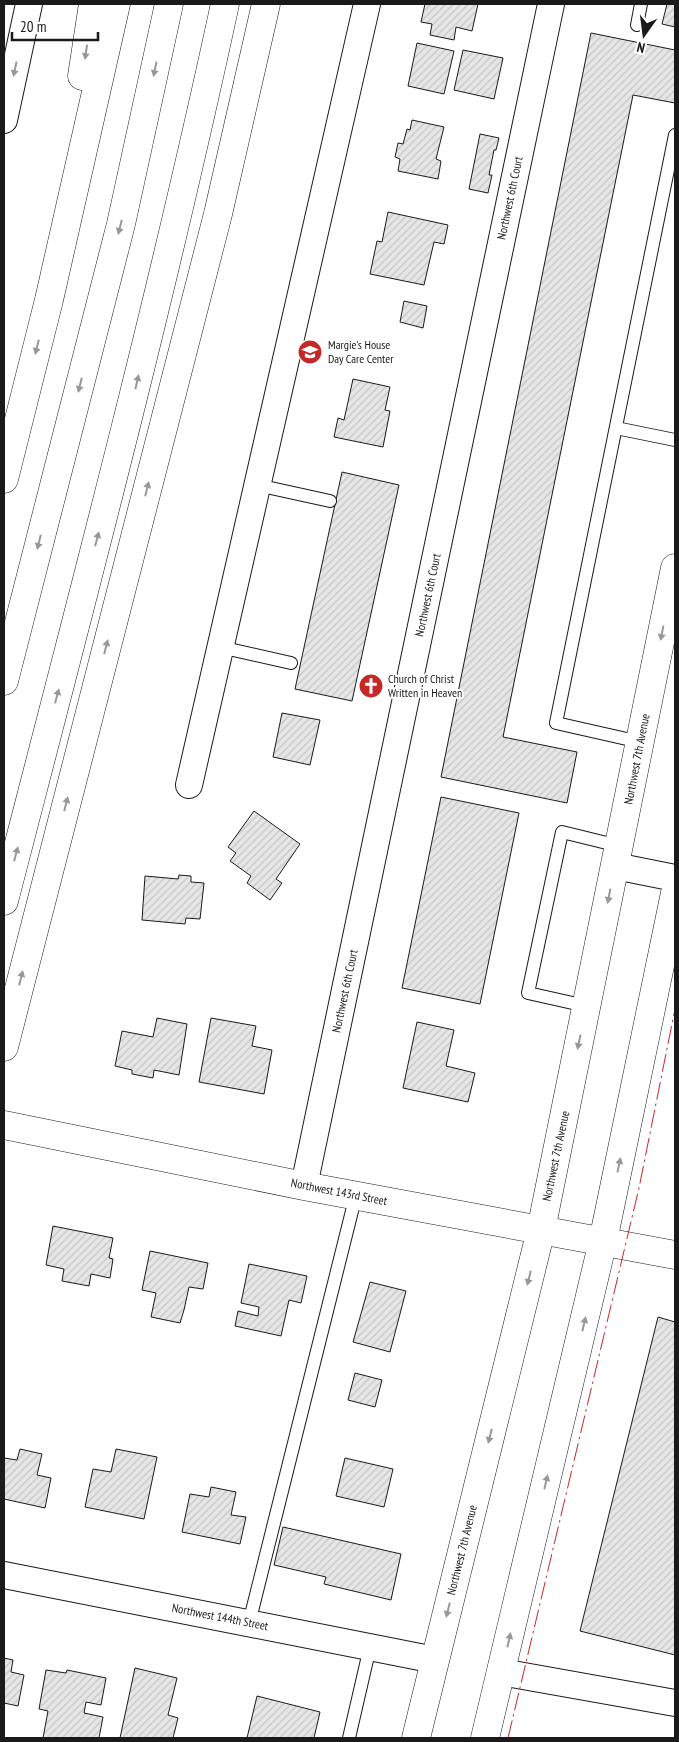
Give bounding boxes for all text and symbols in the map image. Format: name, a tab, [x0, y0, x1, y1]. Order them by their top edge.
scale bar	[12, 10, 99, 42]
north arrow	[619, 10, 669, 60]
text: 20 m	[20, 17, 46, 36]
text: N	[635, 38, 647, 57]
one-way arrow	[82, 44, 90, 60]
one-way arrow	[11, 61, 19, 76]
one-way arrow	[151, 61, 159, 76]
street label: Northwest 6th Court	[493, 154, 526, 241]
one-way arrow	[116, 220, 124, 235]
place label: Margie's House Day Care Center	[328, 337, 394, 366]
school or university icon: Margie's House Day Care Center	[297, 339, 323, 365]
one-way arrow	[33, 340, 41, 355]
one-way arrow	[134, 374, 142, 389]
one-way arrow	[76, 377, 84, 392]
one-way arrow	[143, 482, 151, 497]
one-way arrow	[94, 531, 102, 546]
one-way arrow	[35, 535, 43, 550]
street label: Northwest 6th Court	[411, 551, 444, 638]
one-way arrow	[658, 626, 666, 641]
one-way arrow	[103, 639, 111, 654]
place label: Church of Christ Written in Heaven	[388, 671, 462, 700]
church icon: Church of Christ Written in Heaven	[358, 673, 384, 699]
one-way arrow	[53, 689, 61, 704]
street label: Northwest 7th Avenue	[620, 712, 653, 806]
one-way arrow	[62, 797, 70, 812]
one-way arrow	[12, 846, 20, 861]
one-way arrow	[605, 888, 613, 903]
street label: Northwest 6th Court	[328, 947, 361, 1034]
one-way arrow	[17, 971, 25, 986]
one-way arrow	[575, 1035, 583, 1050]
street label: Northwest 7th Avenue	[539, 1109, 572, 1202]
one-way arrow	[615, 1157, 623, 1173]
street label: Northwest 143rd Street	[290, 1175, 389, 1208]
one-way arrow	[525, 1270, 533, 1285]
one-way arrow	[580, 1316, 588, 1331]
one-way arrow	[486, 1428, 494, 1443]
one-way arrow	[542, 1474, 550, 1489]
street label: Northwest 7th Avenue	[443, 1503, 480, 1596]
street label: Northwest 144th Street	[171, 1600, 270, 1633]
one-way arrow	[444, 1603, 452, 1618]
one-way arrow	[505, 1632, 513, 1647]

